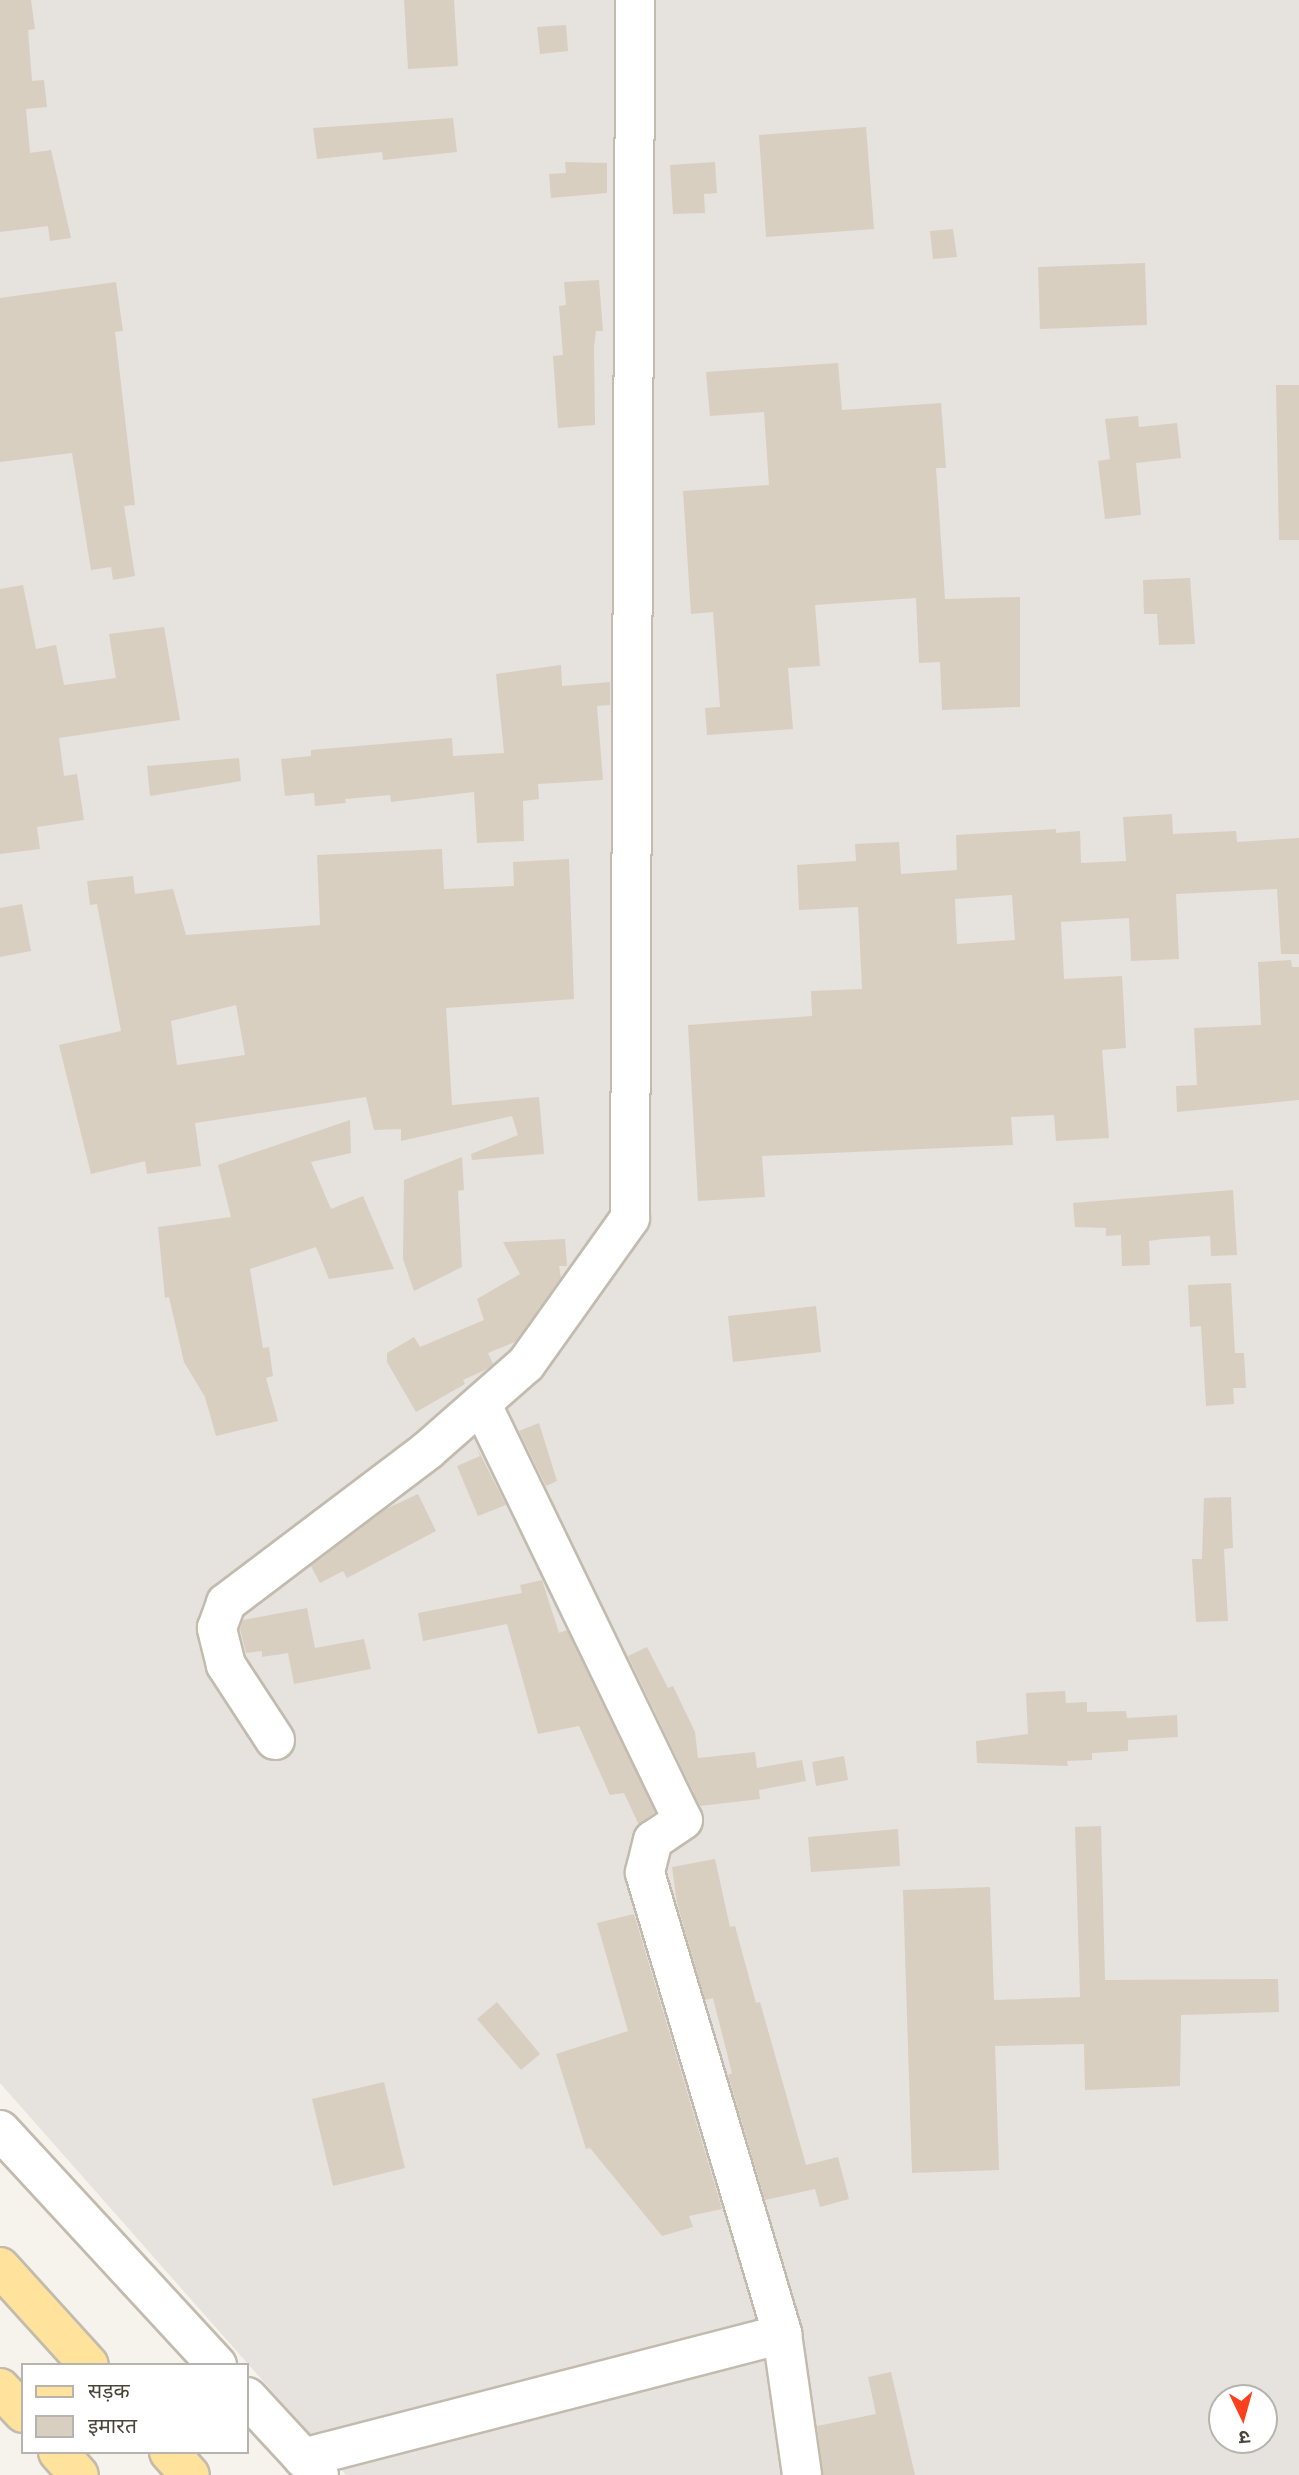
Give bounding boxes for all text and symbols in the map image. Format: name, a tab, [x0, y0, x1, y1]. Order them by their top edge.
legend	[21, 2363, 248, 2454]
text: सड़क	[88, 2377, 130, 2402]
north arrow	[1208, 2384, 1278, 2454]
text: इमारत	[88, 2412, 137, 2437]
text: उ	[1238, 2426, 1251, 2450]

